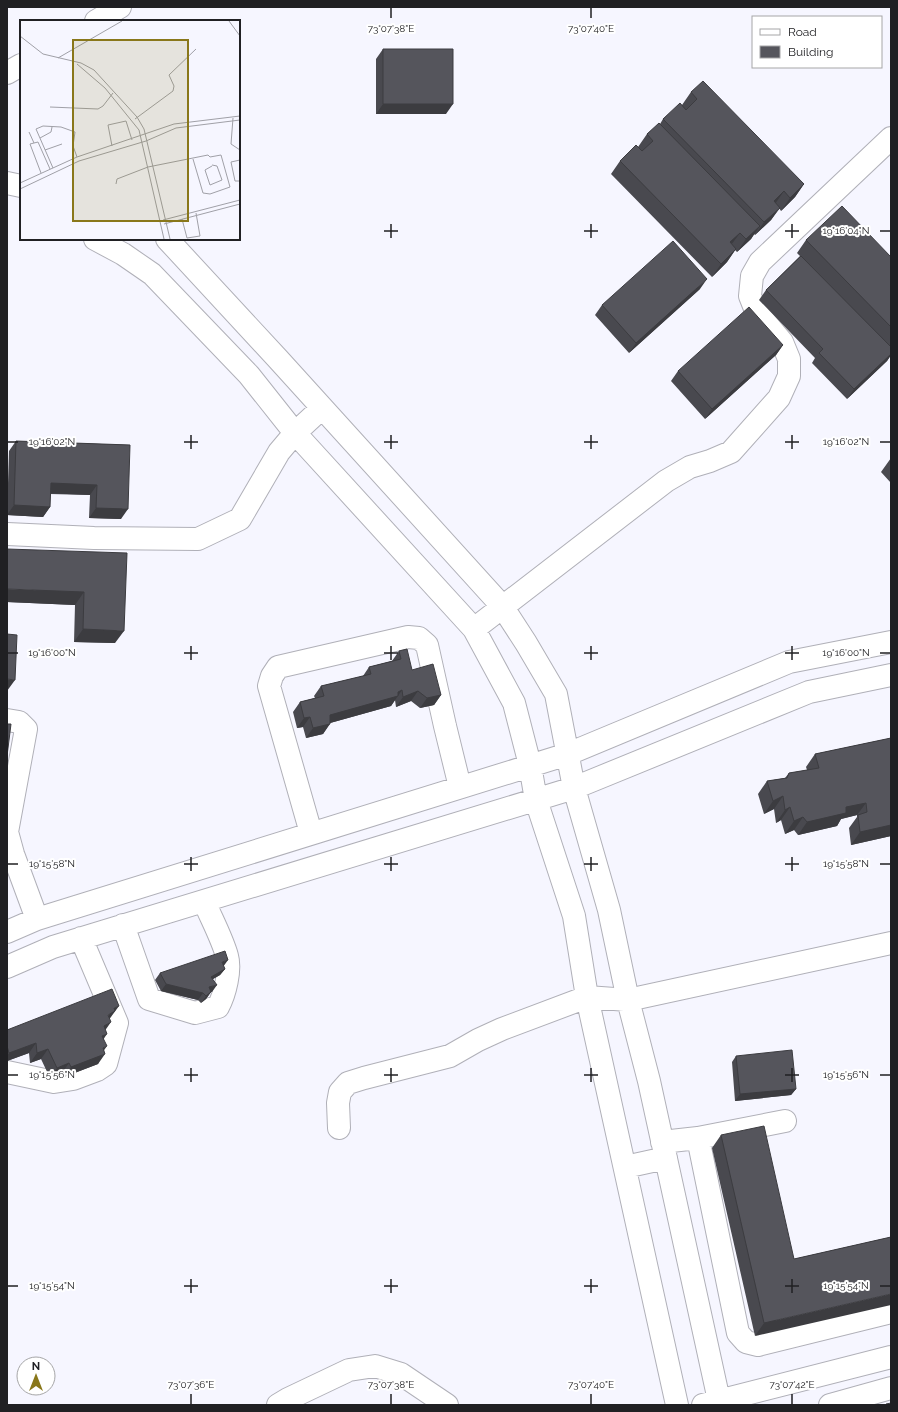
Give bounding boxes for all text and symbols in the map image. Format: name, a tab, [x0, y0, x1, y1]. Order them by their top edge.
legend	[752, 16, 882, 68]
inset map	[20, 20, 240, 240]
text: 73°07'38"E	[368, 23, 414, 34]
text: 73°07'40"E	[568, 23, 614, 34]
text: Road	[788, 25, 817, 39]
text: Building	[788, 45, 834, 59]
text: 19°16'04"N	[823, 225, 869, 236]
text: 19°16'02"N	[29, 436, 75, 447]
text: 19°16'02"N	[823, 436, 869, 447]
text: 19°16'00"N	[28, 647, 76, 658]
text: 19°16'00"N	[822, 647, 870, 658]
text: 19°15'58"N	[29, 858, 75, 869]
text: 19°15'58"N	[823, 858, 869, 869]
text: 19°15'56"N	[29, 1069, 75, 1080]
text: 19°15'56"N	[823, 1069, 869, 1080]
text: 19°15'54"N	[29, 1280, 75, 1291]
text: 19°15'54"N	[823, 1280, 869, 1291]
north arrow	[16, 1356, 56, 1396]
text: N	[32, 1360, 40, 1373]
text: 73°07'36"E	[168, 1379, 214, 1390]
text: 73°07'38"E	[368, 1379, 414, 1390]
text: 73°07'40"E	[568, 1379, 614, 1390]
text: 73°07'42"E	[769, 1379, 815, 1390]

